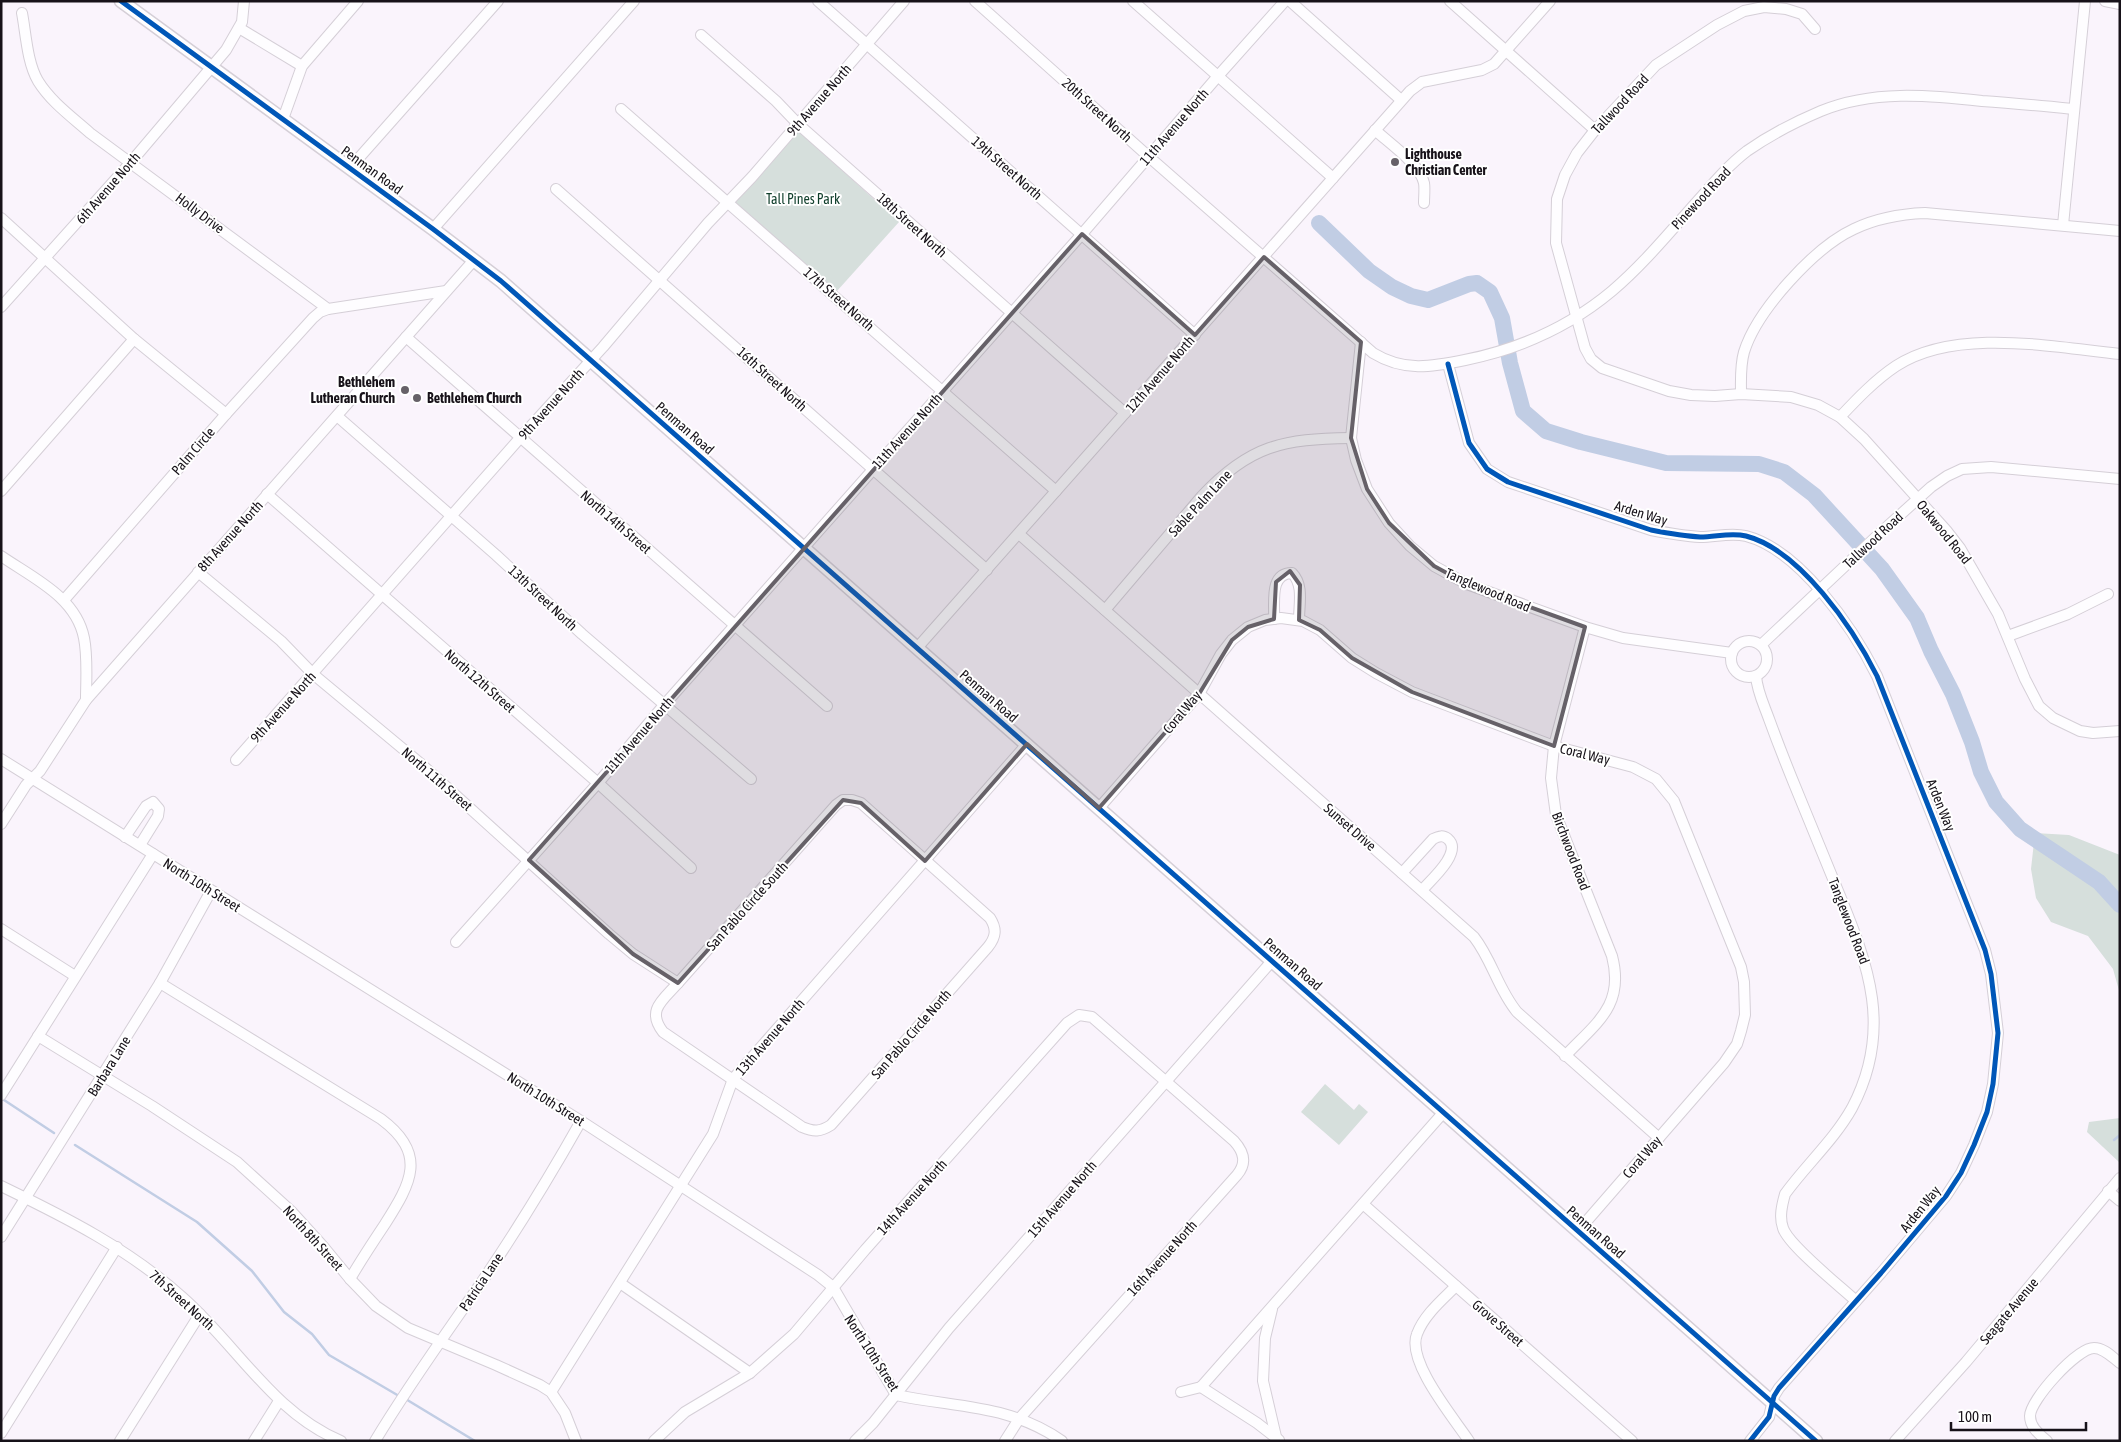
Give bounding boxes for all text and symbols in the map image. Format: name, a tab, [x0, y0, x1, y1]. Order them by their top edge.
street label: 9th Avenue North	[784, 61, 854, 139]
street label: Tallwood Road	[1588, 71, 1652, 137]
street label: 20th Street North	[1059, 75, 1135, 145]
street label: 11th Avenue North	[1136, 85, 1212, 169]
street label: 19th Street North	[968, 133, 1046, 203]
street label: Penman Road	[338, 142, 406, 198]
place label: Lighthouse Christian Center	[1405, 146, 1488, 178]
street label: 6th Avenue North	[73, 149, 143, 227]
marker: Lighthouse Christian Center	[1389, 156, 1401, 168]
street label: Pinewood Road	[1668, 163, 1734, 233]
street label: Holly Drive	[172, 190, 228, 236]
street label: 18th Street North	[874, 190, 950, 260]
park label: Tall Pines Park	[766, 191, 840, 207]
street label: 17th Street North	[800, 264, 878, 334]
street label: 12th Avenue North	[1122, 332, 1198, 416]
street label: 16th Street North	[734, 344, 810, 414]
street label: 9th Avenue North	[515, 365, 587, 443]
place label: Bethlehem Lutheran Church	[311, 374, 395, 406]
marker: Bethlehem Lutheran Church	[399, 384, 411, 396]
place label: Bethlehem Church	[427, 390, 522, 406]
street label: 11th Avenue North	[869, 390, 945, 472]
marker: Bethlehem Church	[411, 392, 423, 404]
street label: Penman Road	[653, 398, 717, 458]
street label: Palm Circle	[168, 424, 218, 478]
street label: Sable Palm Lane	[1165, 467, 1235, 539]
street label: North 14th Street	[577, 487, 655, 557]
street label: 8th Avenue North	[194, 497, 266, 575]
street label: Arden Way	[1613, 497, 1670, 529]
street label: Oakwood Road	[1913, 497, 1975, 567]
street label: Tallwood Road	[1840, 508, 1906, 572]
street label: 13th Street North	[505, 562, 581, 634]
street label: Tanglewood Road	[1443, 565, 1533, 615]
street label: North 12th Street	[441, 646, 519, 716]
street label: Penman Road	[957, 666, 1021, 726]
street label: 9th Avenue North	[247, 668, 319, 746]
street label: Coral Way	[1160, 687, 1205, 737]
street label: 11th Avenue North	[601, 693, 677, 777]
street label: Coral Way	[1558, 740, 1612, 768]
street label: North 11th Street	[398, 744, 476, 814]
street label: Arden Way	[1923, 777, 1959, 834]
street label: Sunset Drive	[1321, 800, 1379, 854]
street label: Birchwood Road	[1549, 810, 1593, 892]
street label: North 10th Street	[160, 855, 244, 915]
street label: San Pablo Circle South	[703, 858, 791, 954]
street label: Tanglewood Road	[1825, 876, 1873, 966]
street label: Penman Road	[1261, 934, 1325, 994]
street label: San Pablo Circle North	[868, 986, 954, 1082]
street label: 13th Avenue North	[732, 995, 808, 1079]
street label: Barbara Lane	[84, 1033, 134, 1099]
street label: North 10th Street	[504, 1069, 588, 1129]
street label: Coral Way	[1619, 1132, 1665, 1181]
street label: 14th Avenue North	[874, 1156, 950, 1238]
street label: 15th Avenue North	[1024, 1157, 1100, 1241]
street label: Arden Way	[1897, 1183, 1944, 1235]
street label: North 8th Street	[280, 1202, 346, 1274]
street label: Penman Road	[1564, 1202, 1628, 1262]
street label: 16th Avenue North	[1124, 1217, 1200, 1299]
street label: Patricia Lane	[456, 1250, 506, 1314]
street label: 7th Street North	[146, 1267, 218, 1333]
street label: Seagate Avenue	[1977, 1274, 2041, 1348]
street label: Grove Street	[1469, 1296, 1527, 1350]
street label: North 10th Street	[841, 1312, 903, 1394]
scale bar	[1951, 1400, 2086, 1432]
text: 100 m	[1958, 1408, 1992, 1425]

